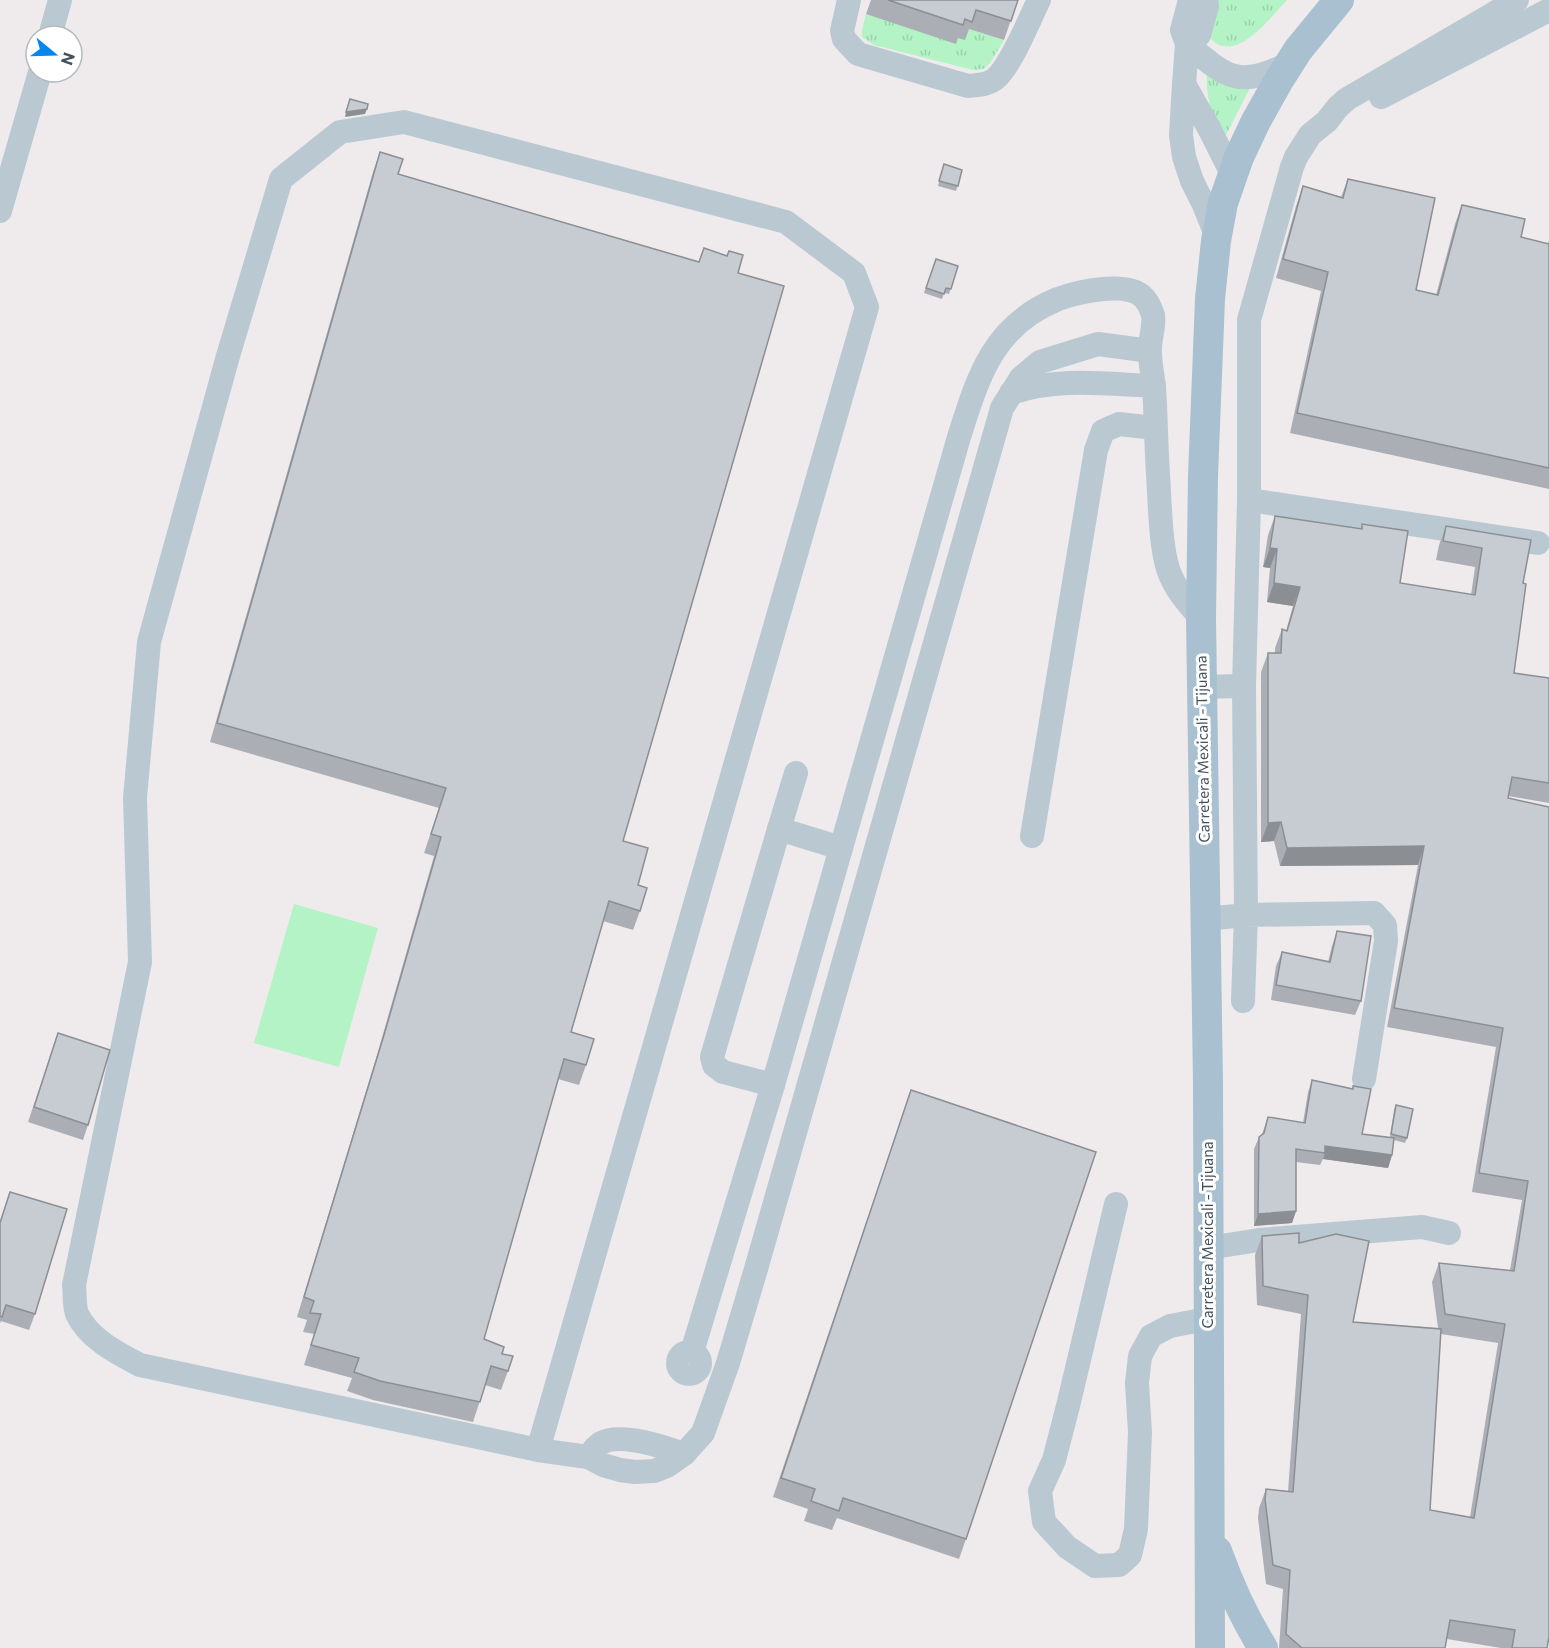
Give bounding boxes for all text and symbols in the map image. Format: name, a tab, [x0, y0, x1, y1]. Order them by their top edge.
north arrow	[24, 24, 84, 84]
text: N	[58, 50, 80, 68]
street label: Carretera Mexicali - Tijuana	[1191, 655, 1213, 843]
street label: Carretera Mexicali - Tijuana	[1198, 1141, 1216, 1329]

